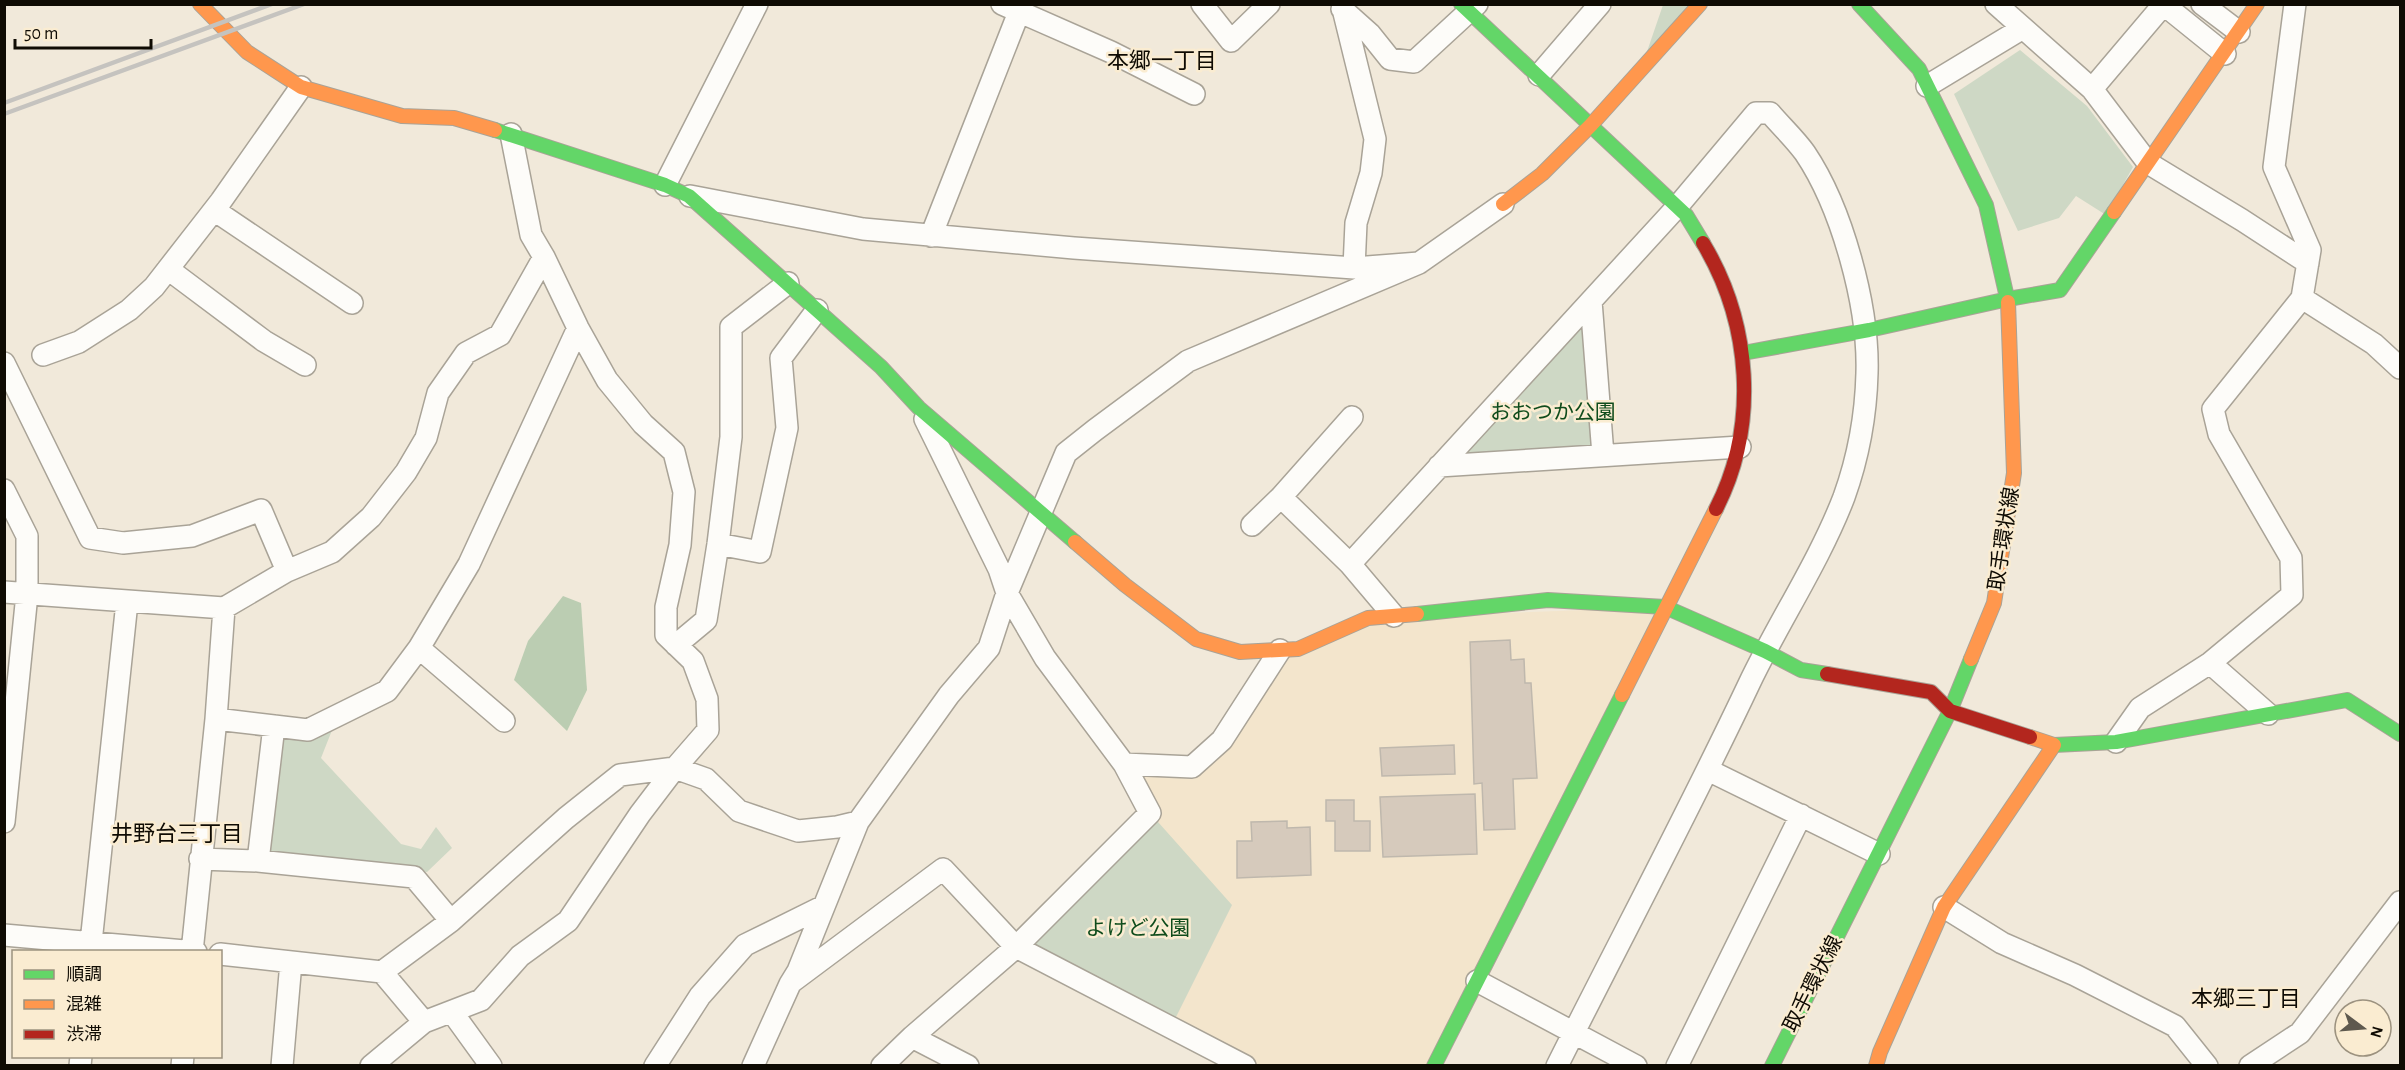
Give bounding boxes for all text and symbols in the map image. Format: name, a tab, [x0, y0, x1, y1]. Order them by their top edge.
scale bar	[15, 12, 152, 50]
text: 50 m	[24, 25, 58, 43]
district label: 本郷一丁目	[1107, 49, 1217, 72]
park label: おおつか公園	[1490, 402, 1616, 423]
street label: 取手環状線	[1984, 485, 2023, 592]
district label: 井野台三丁目	[111, 822, 243, 845]
park label: よけど公園	[1086, 917, 1191, 939]
street label: 取手環状線	[1779, 932, 1846, 1036]
legend	[12, 950, 222, 1058]
text: 順調	[66, 966, 102, 984]
district label: 本郷三丁目	[2191, 987, 2301, 1010]
text: 混雑	[66, 994, 102, 1014]
north arrow	[2333, 998, 2393, 1058]
text: N	[2367, 1024, 2386, 1039]
text: 渋滞	[66, 1025, 102, 1044]

